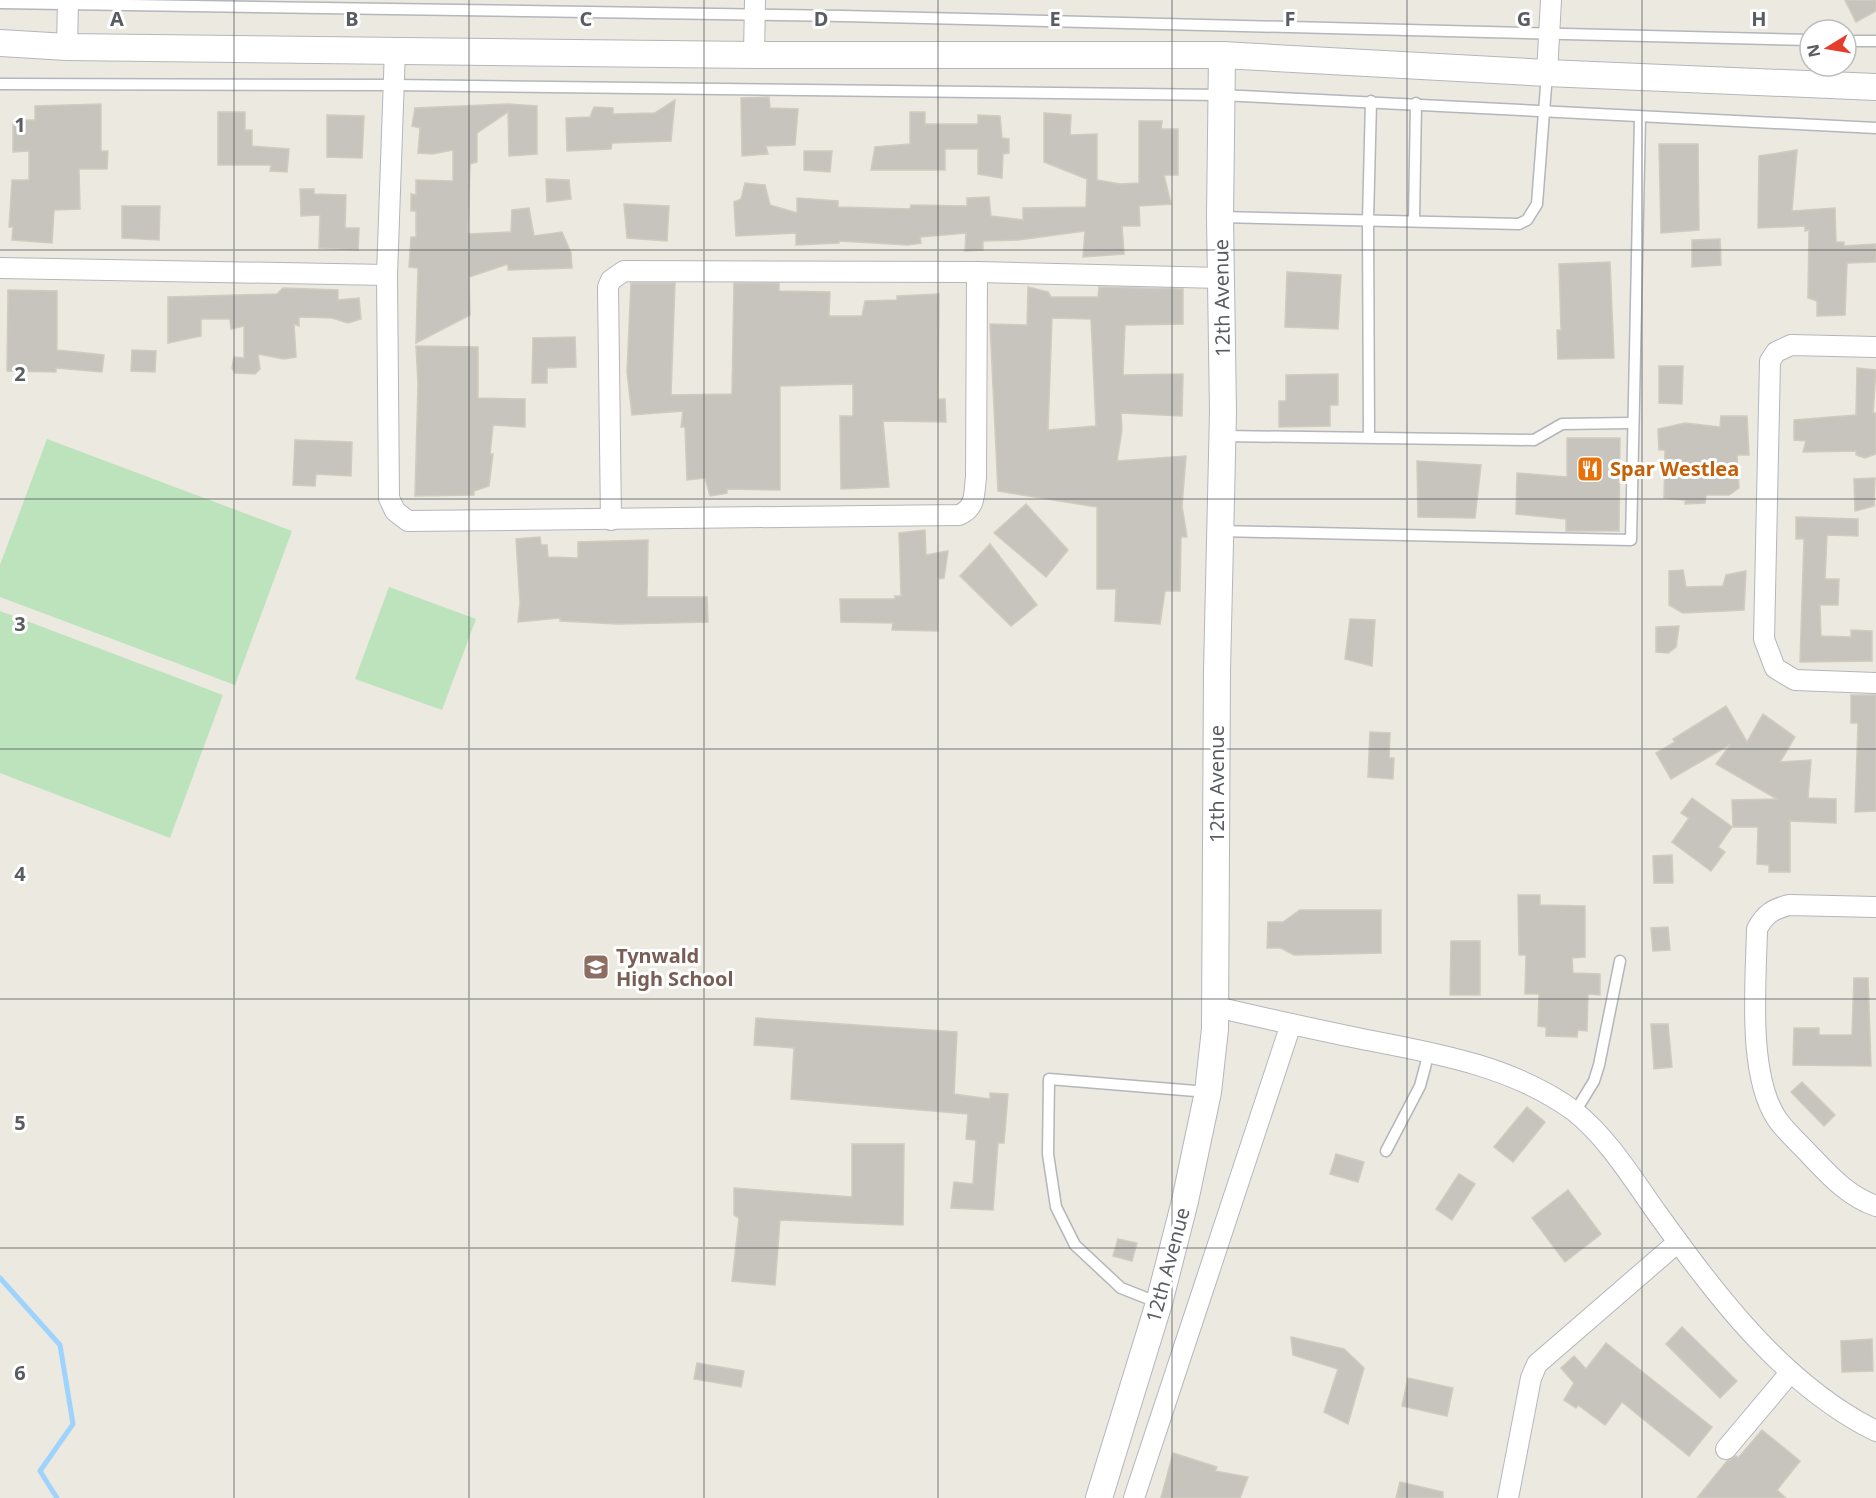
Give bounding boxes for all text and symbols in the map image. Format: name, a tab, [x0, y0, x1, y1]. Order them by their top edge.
text: A	[110, 5, 124, 32]
text: B	[345, 5, 359, 32]
text: C	[580, 5, 593, 32]
text: D	[814, 5, 828, 32]
text: E	[1049, 5, 1061, 32]
text: F	[1285, 5, 1295, 32]
text: G	[1517, 5, 1531, 32]
text: H	[1751, 5, 1767, 32]
north arrow	[1798, 18, 1858, 78]
text: N	[1801, 42, 1825, 59]
text: 1	[14, 111, 26, 138]
street label: 12th Avenue	[1207, 239, 1236, 357]
text: 2	[14, 360, 26, 387]
restaurant icon: Spar Westlea	[1575, 454, 1605, 484]
place label: Spar Westlea	[1610, 455, 1739, 482]
text: 3	[14, 610, 26, 637]
street label: 12th Avenue	[1203, 725, 1230, 843]
text: 4	[14, 860, 26, 887]
place label: Tynwald High School	[616, 942, 733, 992]
school or university icon: Tynwald High School	[581, 952, 611, 982]
text: 5	[14, 1109, 26, 1136]
street label: 12th Avenue	[1139, 1204, 1196, 1325]
text: 6	[14, 1359, 26, 1386]

